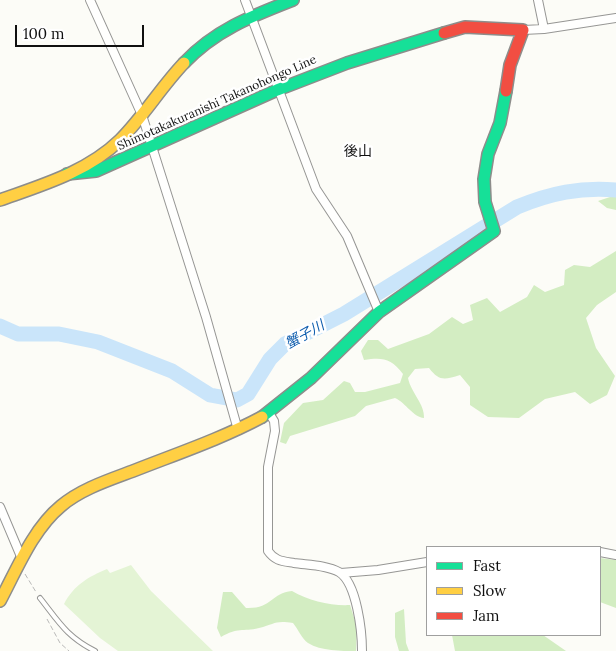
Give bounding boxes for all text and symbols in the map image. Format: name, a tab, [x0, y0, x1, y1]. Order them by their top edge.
scale bar	[18, 15, 146, 47]
text: 100 m	[23, 24, 64, 43]
street label: Shimotakakuranishi Takanohongo Line	[115, 52, 319, 154]
district label: 後山	[344, 144, 372, 160]
water label: 蟹子川	[283, 317, 327, 353]
legend	[426, 546, 601, 636]
text: Fast	[473, 556, 501, 575]
text: Slow	[473, 581, 506, 600]
text: Jam	[473, 606, 500, 625]

